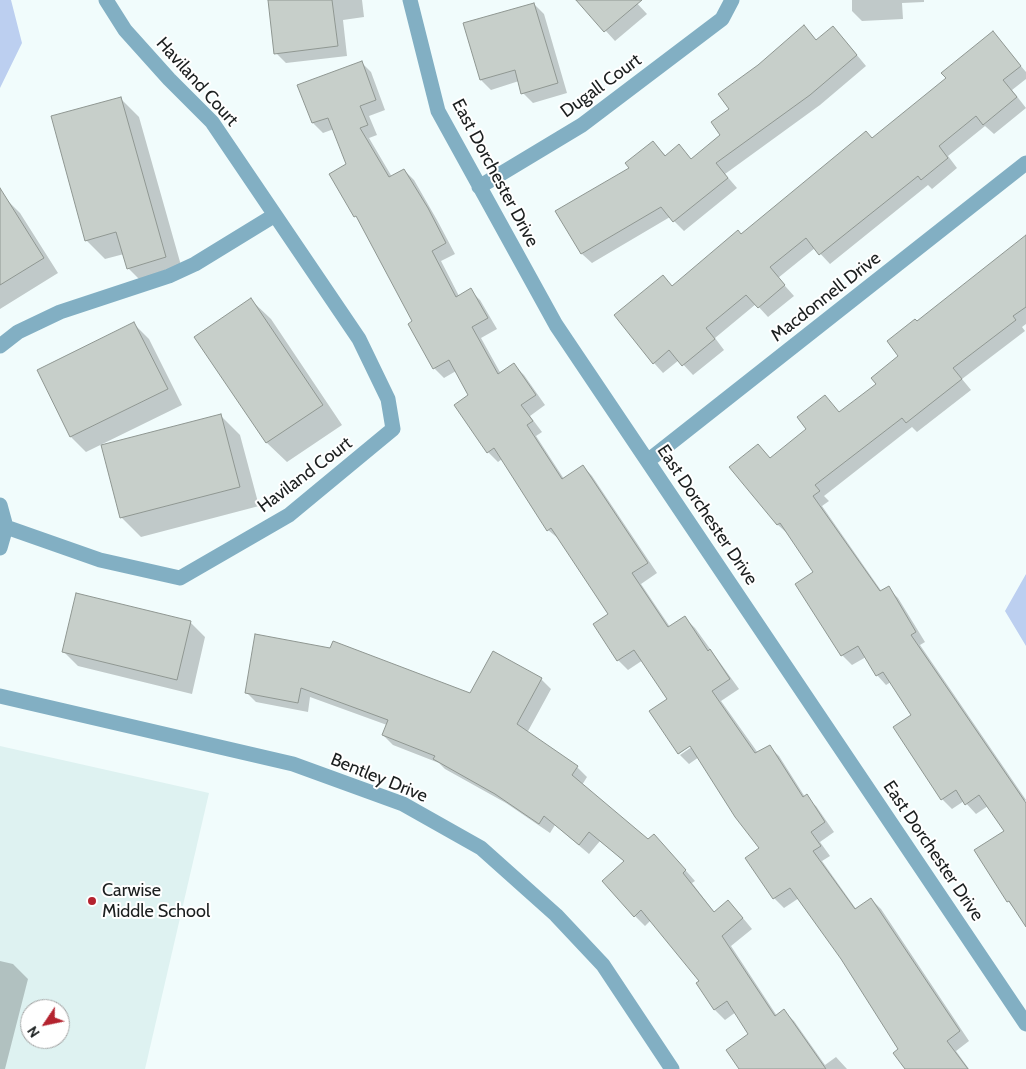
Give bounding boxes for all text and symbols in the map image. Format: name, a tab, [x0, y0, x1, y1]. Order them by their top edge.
street label: Haviland Court	[151, 33, 243, 131]
street label: Dugall Court	[556, 49, 646, 123]
street label: East Dorchester Drive	[447, 95, 543, 251]
street label: Macdonnell Drive	[767, 247, 885, 347]
street label: Haviland Court	[254, 433, 356, 517]
street label: East Dorchester Drive	[652, 441, 762, 589]
street label: Bentley Drive	[327, 749, 431, 807]
street label: East Dorchester Drive	[878, 777, 988, 925]
place label: Carwise Middle School	[102, 880, 210, 922]
marker: Carwise Middle School	[86, 895, 98, 907]
north arrow	[20, 999, 70, 1049]
text: N	[23, 1023, 44, 1041]

